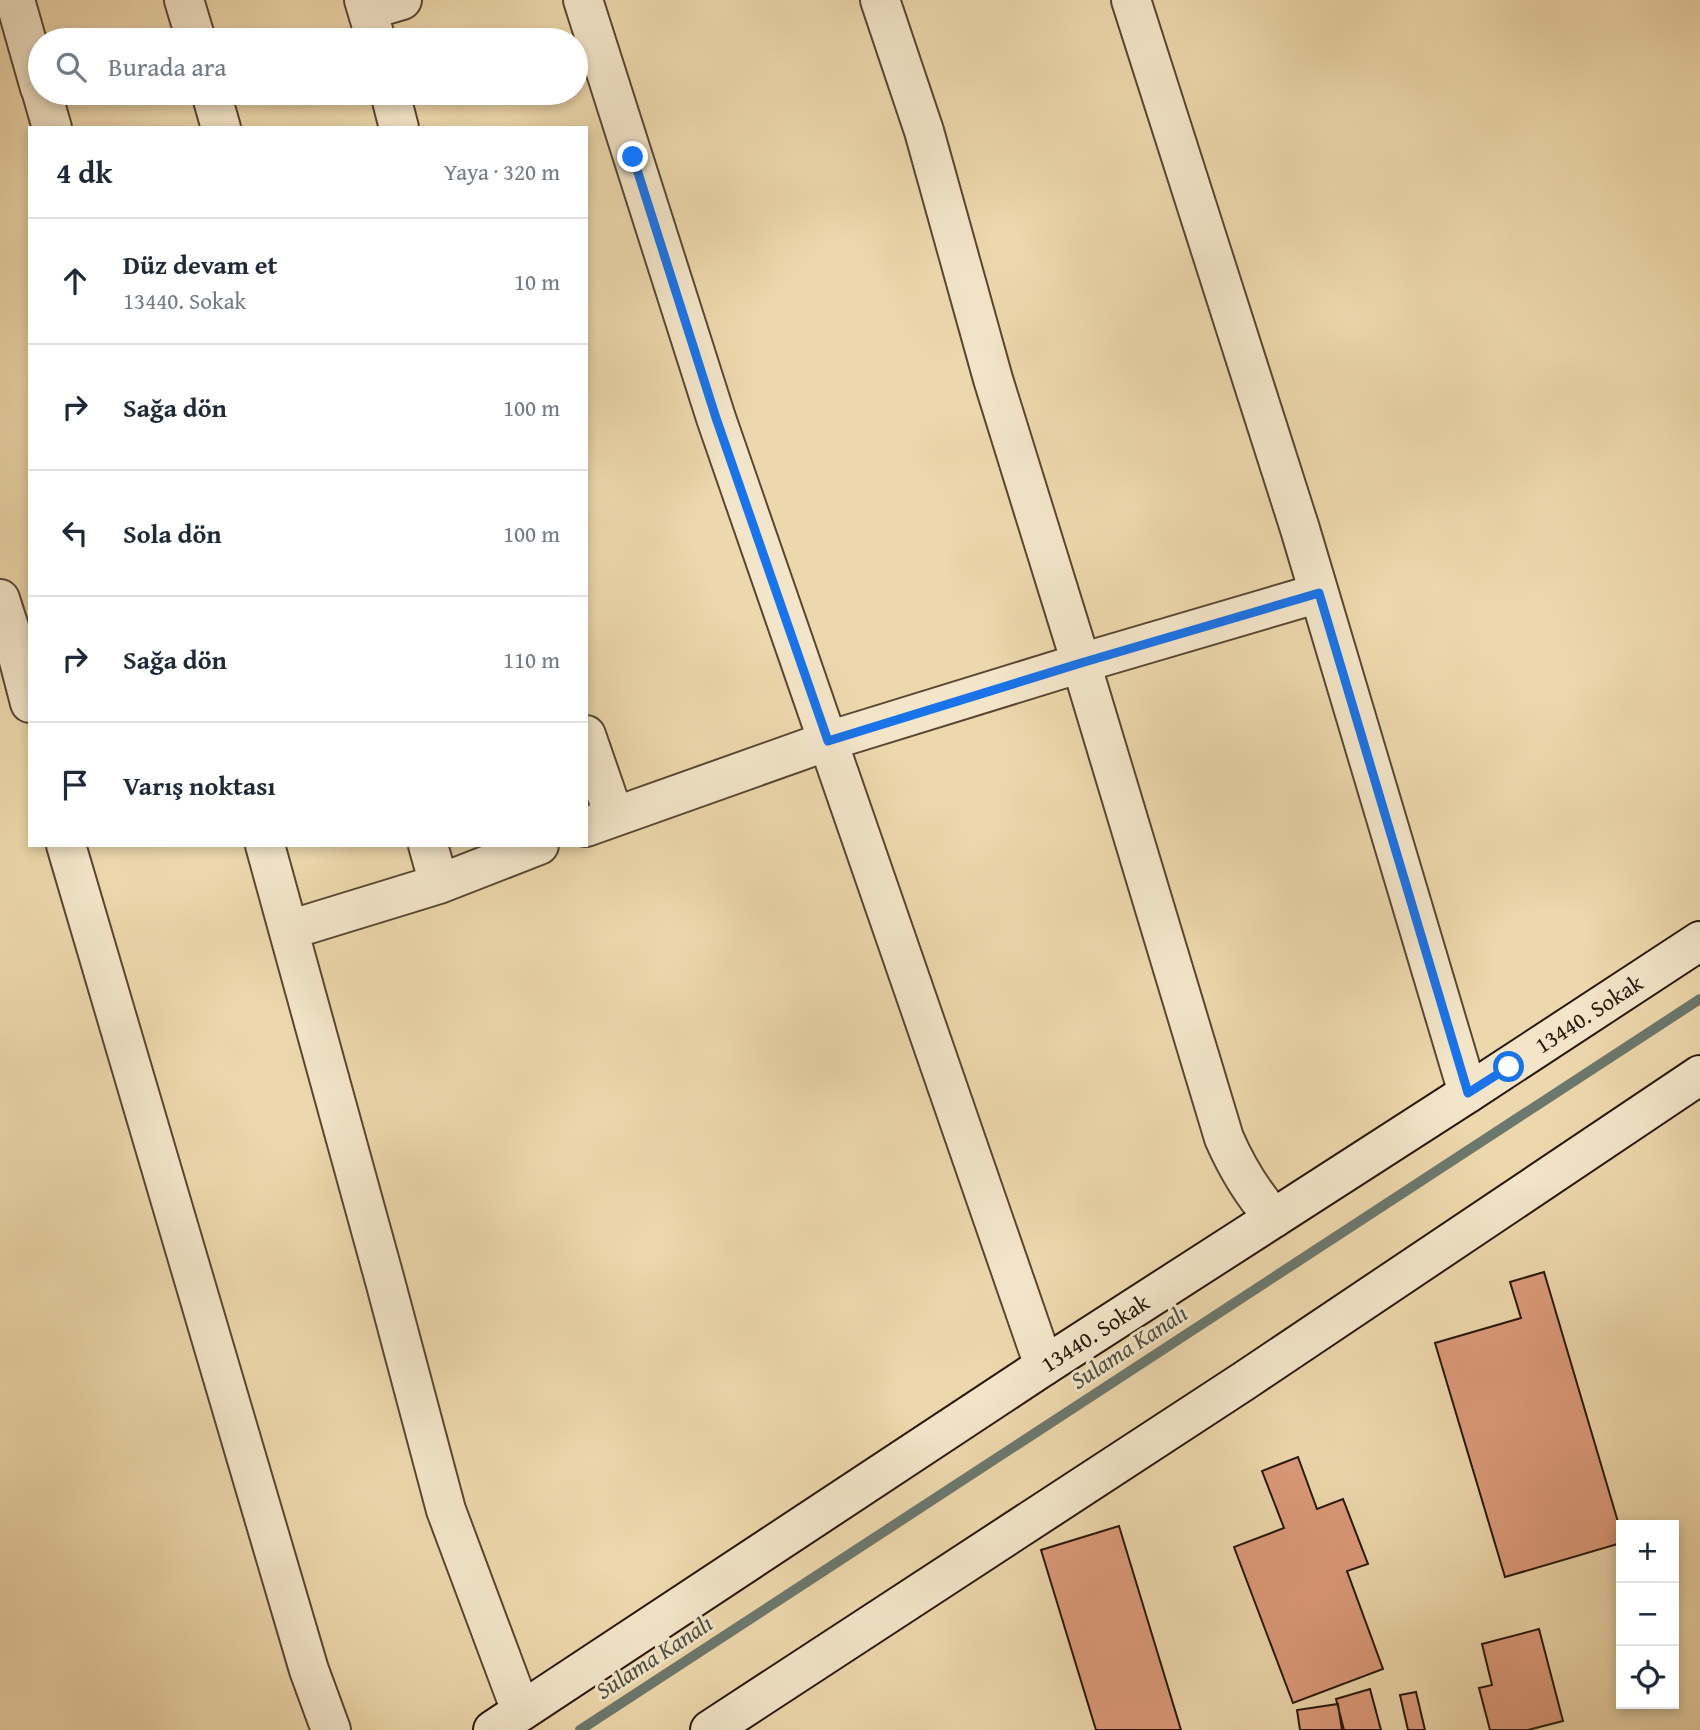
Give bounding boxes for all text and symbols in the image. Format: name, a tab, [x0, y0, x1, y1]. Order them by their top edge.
search box	[28, 28, 588, 105]
text: Burada ara	[108, 47, 227, 86]
icon: search	[52, 48, 90, 86]
route end	[617, 141, 648, 172]
text: 4 dk	[56, 150, 112, 194]
text: Yaya · 320 m	[444, 155, 560, 188]
text: Düz devam et	[123, 245, 277, 284]
icon: ahead	[56, 262, 94, 300]
text: 10 m	[514, 265, 560, 298]
text: 13440. Sokak	[123, 284, 246, 317]
icon: right	[56, 388, 94, 426]
text: Sağa dön	[123, 388, 227, 427]
text: 100 m	[503, 391, 560, 424]
icon: left	[56, 514, 94, 552]
text: Sola dön	[123, 514, 222, 553]
text: 100 m	[503, 517, 560, 550]
icon: right	[56, 640, 94, 678]
text: Sağa dön	[123, 640, 227, 679]
text: 110 m	[503, 643, 560, 676]
icon: arrive	[56, 766, 94, 804]
text: Varış noktası	[123, 766, 275, 805]
street label: 13440. Sokak	[1528, 966, 1649, 1061]
route start	[1493, 1051, 1524, 1082]
street label: 13440. Sokak	[1034, 1285, 1156, 1380]
water label: Sulama Kanalı	[1063, 1296, 1194, 1398]
map controls	[1616, 1520, 1679, 1709]
button: +	[1616, 1520, 1679, 1583]
button: −	[1616, 1583, 1679, 1646]
water label: Sulama Kanalı	[588, 1606, 719, 1708]
button: locate	[1616, 1646, 1679, 1709]

